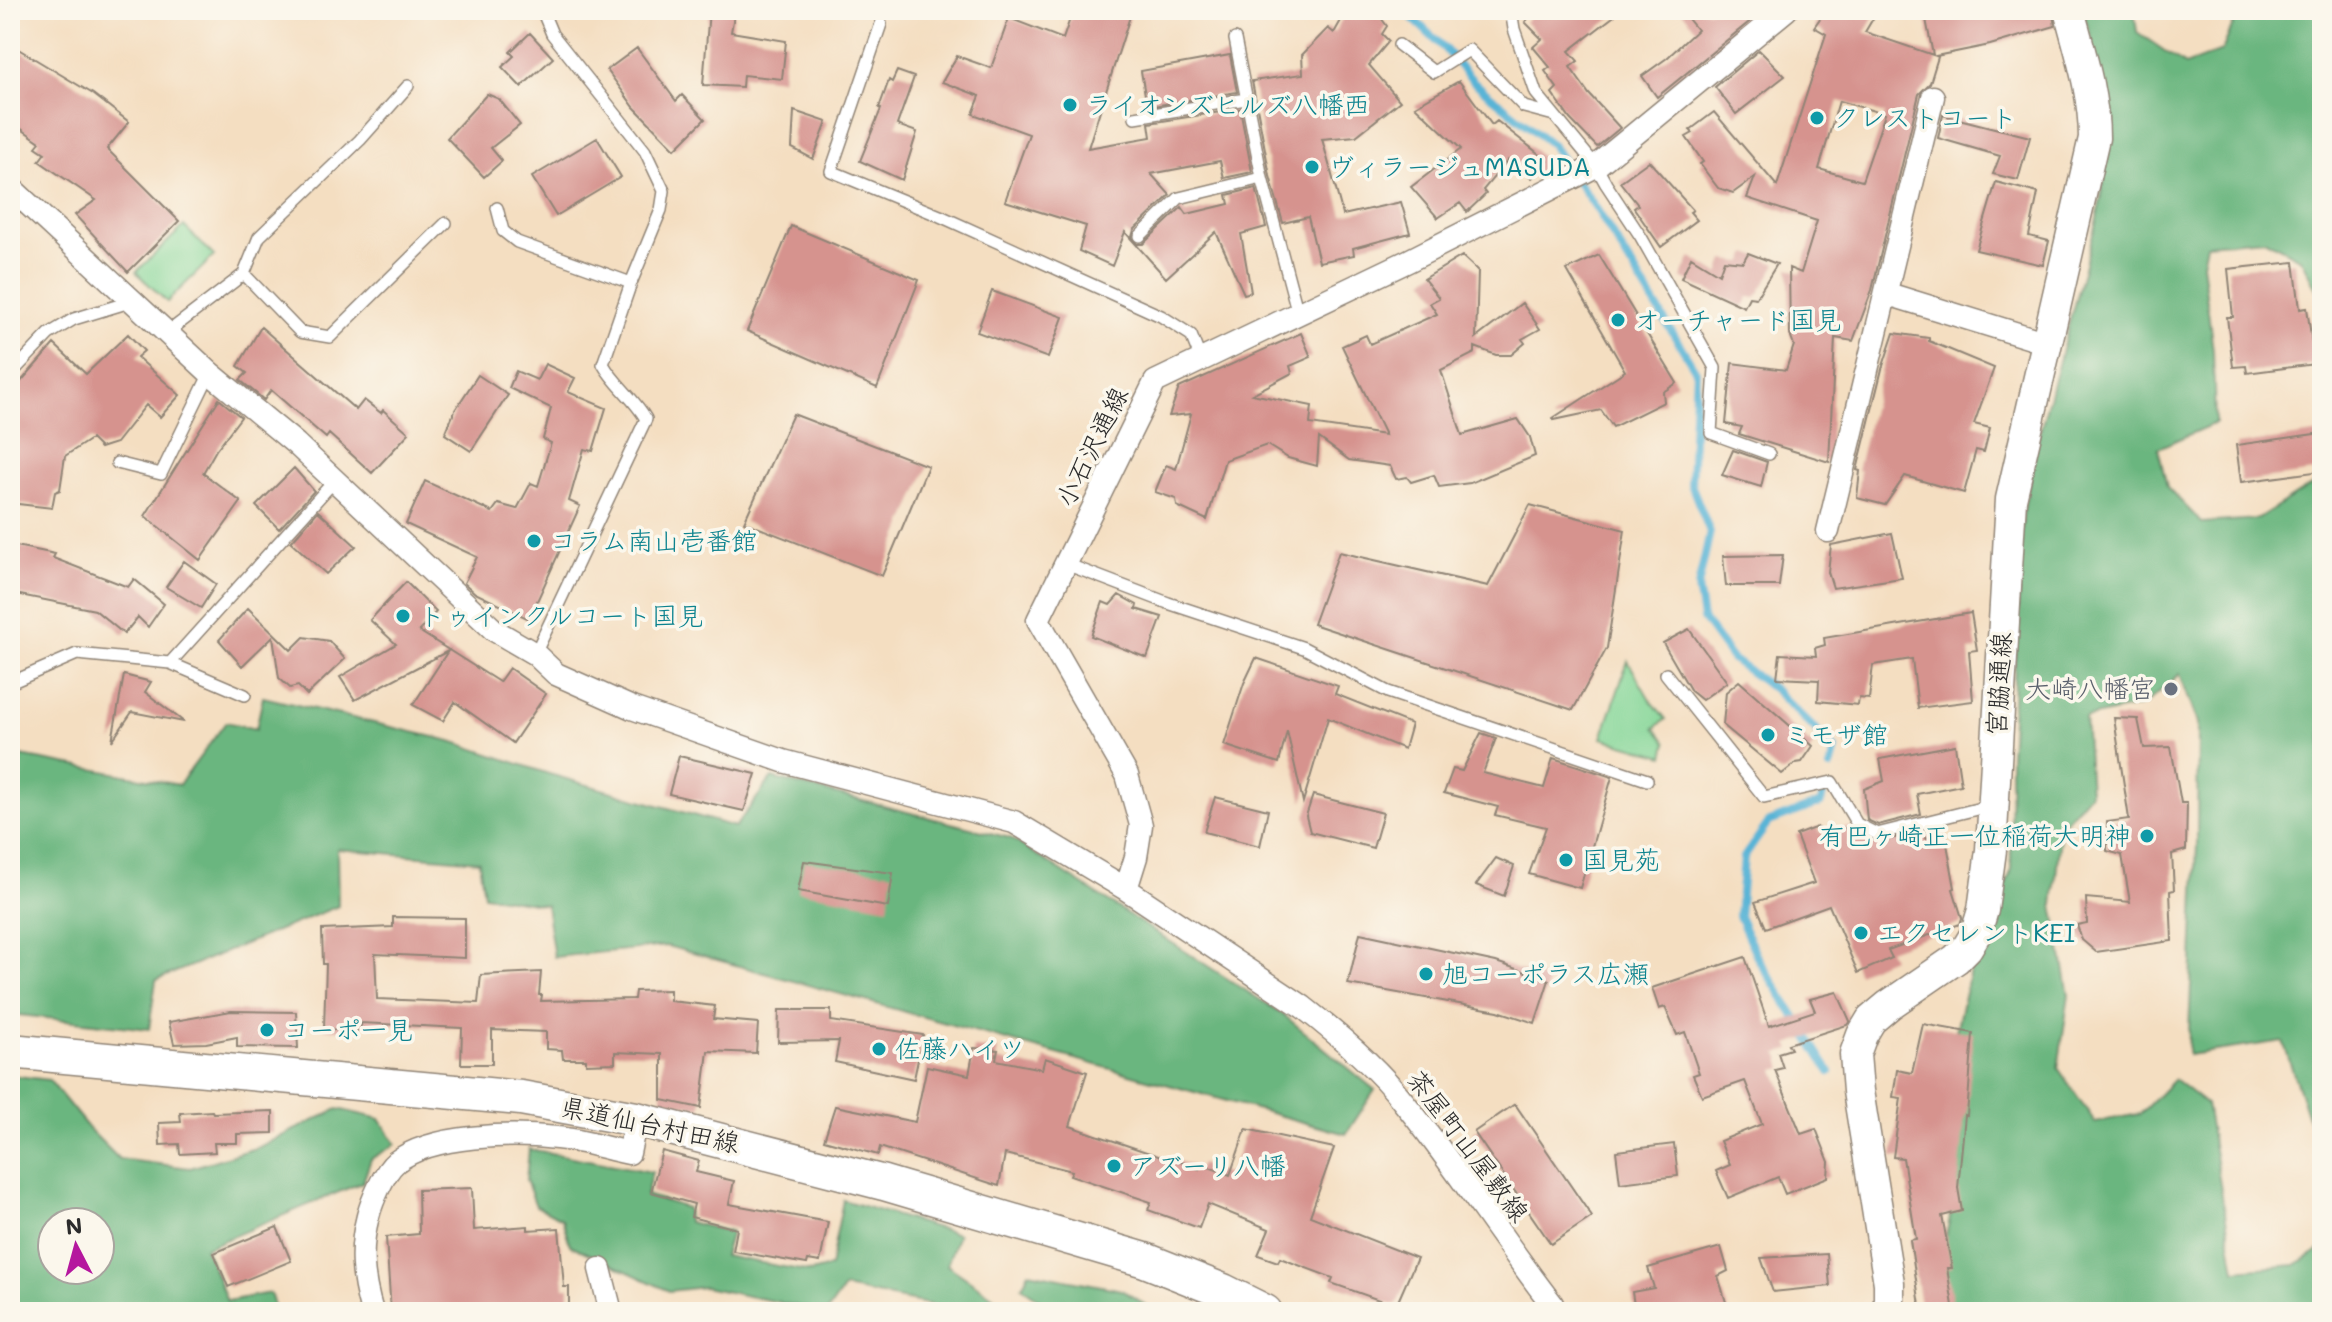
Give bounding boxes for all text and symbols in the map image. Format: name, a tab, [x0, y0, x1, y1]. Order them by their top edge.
place label: ライオンズヒルズ八幡西	[1086, 87, 1369, 121]
marker: ライオンズヒルズ八幡西	[1061, 96, 1079, 114]
place label: クレストコート	[1833, 100, 2017, 134]
marker: クレストコート	[1808, 109, 1826, 127]
place label: ヴィラージュMASUDA	[1328, 149, 1591, 183]
marker: ヴィラージュMASUDA	[1303, 158, 1321, 176]
place label: オーチャード国見	[1634, 302, 1841, 336]
marker: オーチャード国見	[1609, 311, 1627, 329]
street label: 小石沢通線	[1047, 381, 1135, 512]
place label: コラム南山壱番館	[550, 523, 757, 557]
marker: コラム南山壱番館	[525, 532, 543, 550]
place label: トゥインクルコート国見	[419, 598, 703, 632]
marker: トゥインクルコート国見	[394, 607, 412, 625]
street label: 宮脇通線	[1978, 631, 2018, 737]
place label: 大崎八幡宮	[2025, 671, 2155, 705]
marker: 大崎八幡宮	[2162, 680, 2180, 698]
place label: ミモザ館	[1784, 717, 1888, 751]
marker: ミモザ館	[1759, 726, 1777, 744]
place label: 有巴ヶ崎正一位稲荷大明神	[1819, 818, 2131, 852]
marker: 有巴ヶ崎正一位稲荷大明神	[2138, 827, 2156, 845]
place label: 国見苑	[1582, 842, 1660, 876]
marker: 国見苑	[1557, 851, 1575, 869]
place label: エクセレントKEI	[1877, 915, 2075, 949]
marker: エクセレントKEI	[1852, 924, 1870, 942]
place label: 旭コーポラス広瀬	[1442, 956, 1649, 990]
marker: 旭コーポラス広瀬	[1417, 965, 1435, 983]
place label: コーポ一見	[283, 1012, 413, 1046]
marker: コーポ一見	[258, 1021, 276, 1039]
place label: 佐藤ハイツ	[895, 1031, 1025, 1065]
marker: 佐藤ハイツ	[870, 1040, 888, 1058]
street label: 茶屋町山屋敷線	[1400, 1062, 1537, 1228]
street label: 県道仙台村田線	[558, 1088, 743, 1160]
place label: アズーリ八幡	[1130, 1148, 1285, 1182]
marker: アズーリ八幡	[1105, 1157, 1123, 1175]
north arrow	[36, 1206, 116, 1286]
text: N	[64, 1210, 84, 1241]

